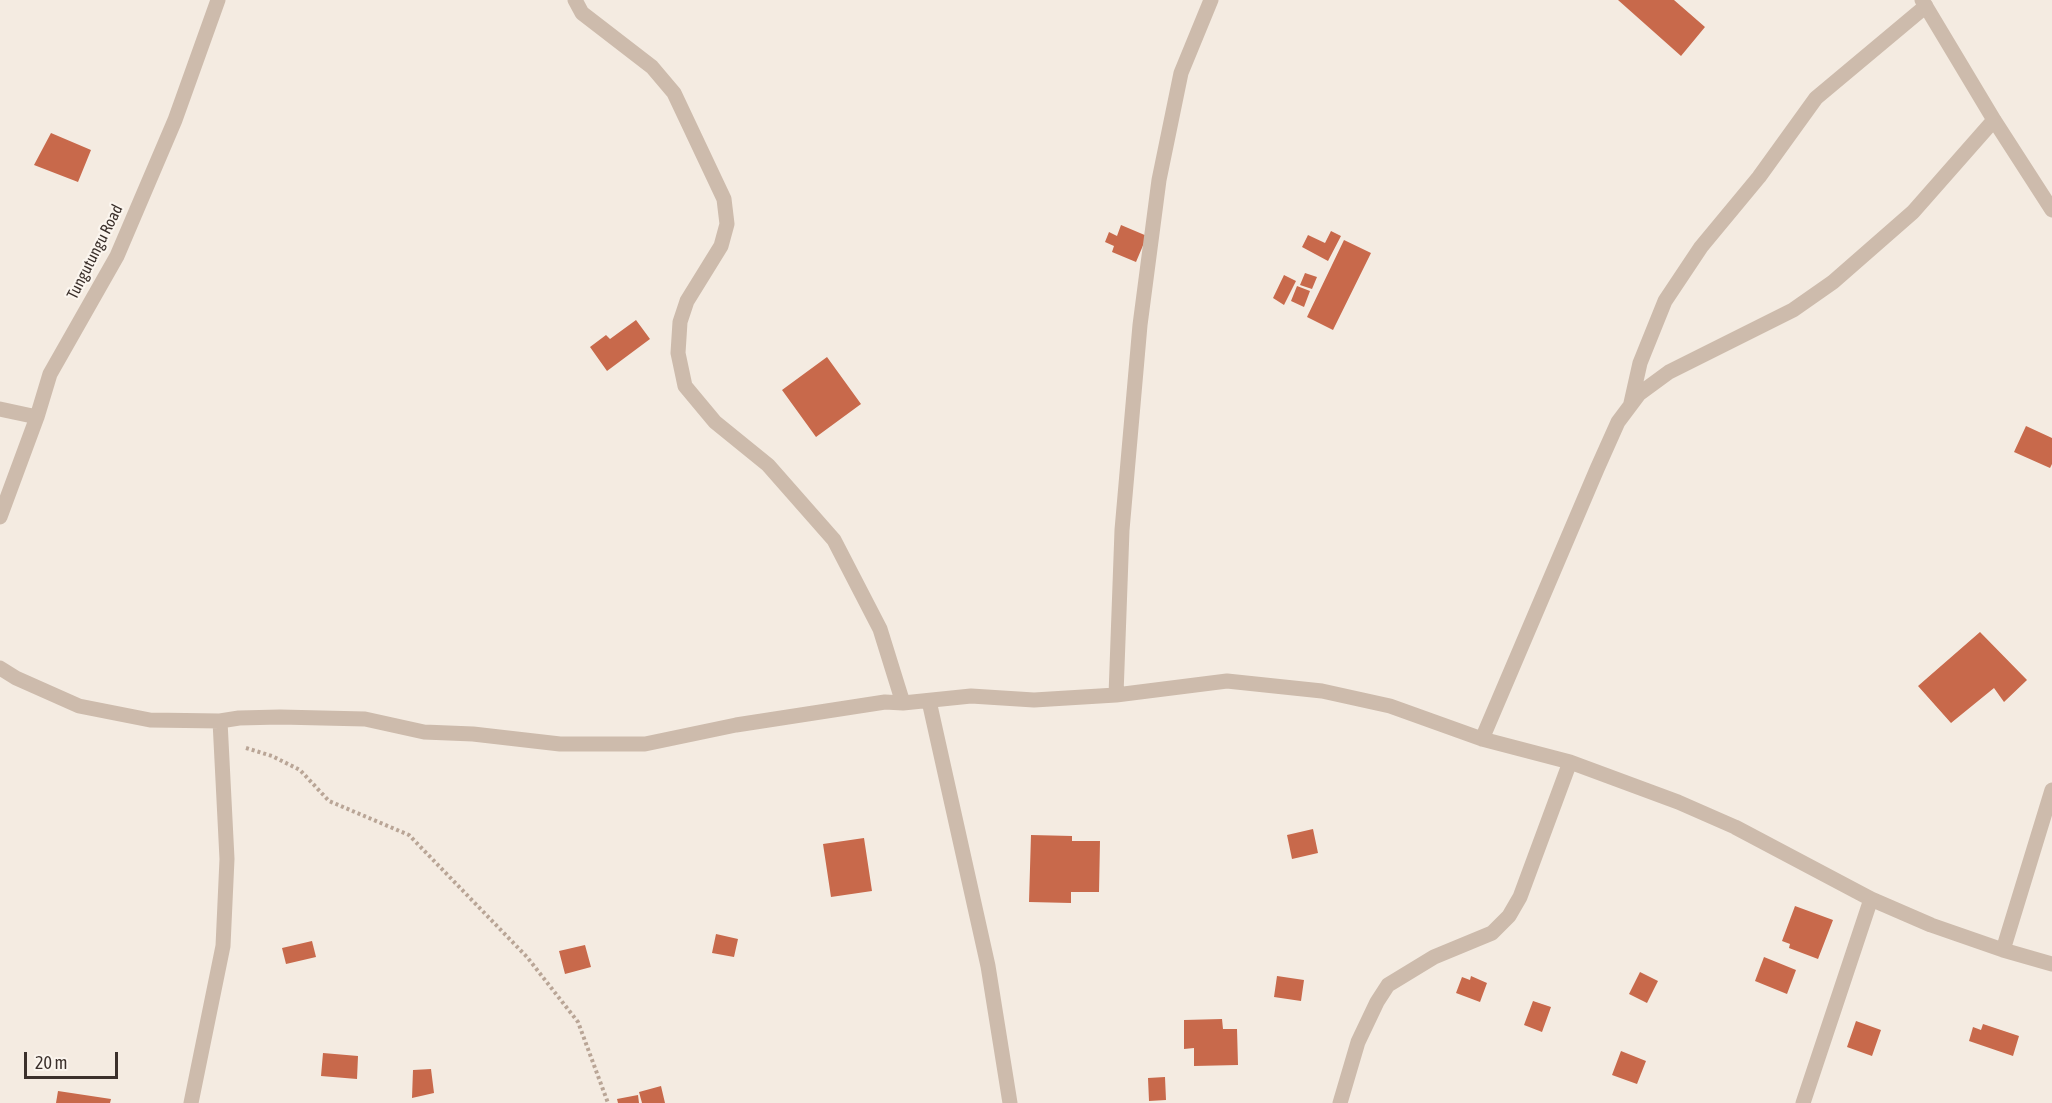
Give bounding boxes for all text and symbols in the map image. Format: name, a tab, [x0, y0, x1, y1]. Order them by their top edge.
street label: Tungutungu Road	[63, 201, 127, 303]
scale bar	[27, 1040, 122, 1078]
text: 20 m	[35, 1052, 67, 1073]

